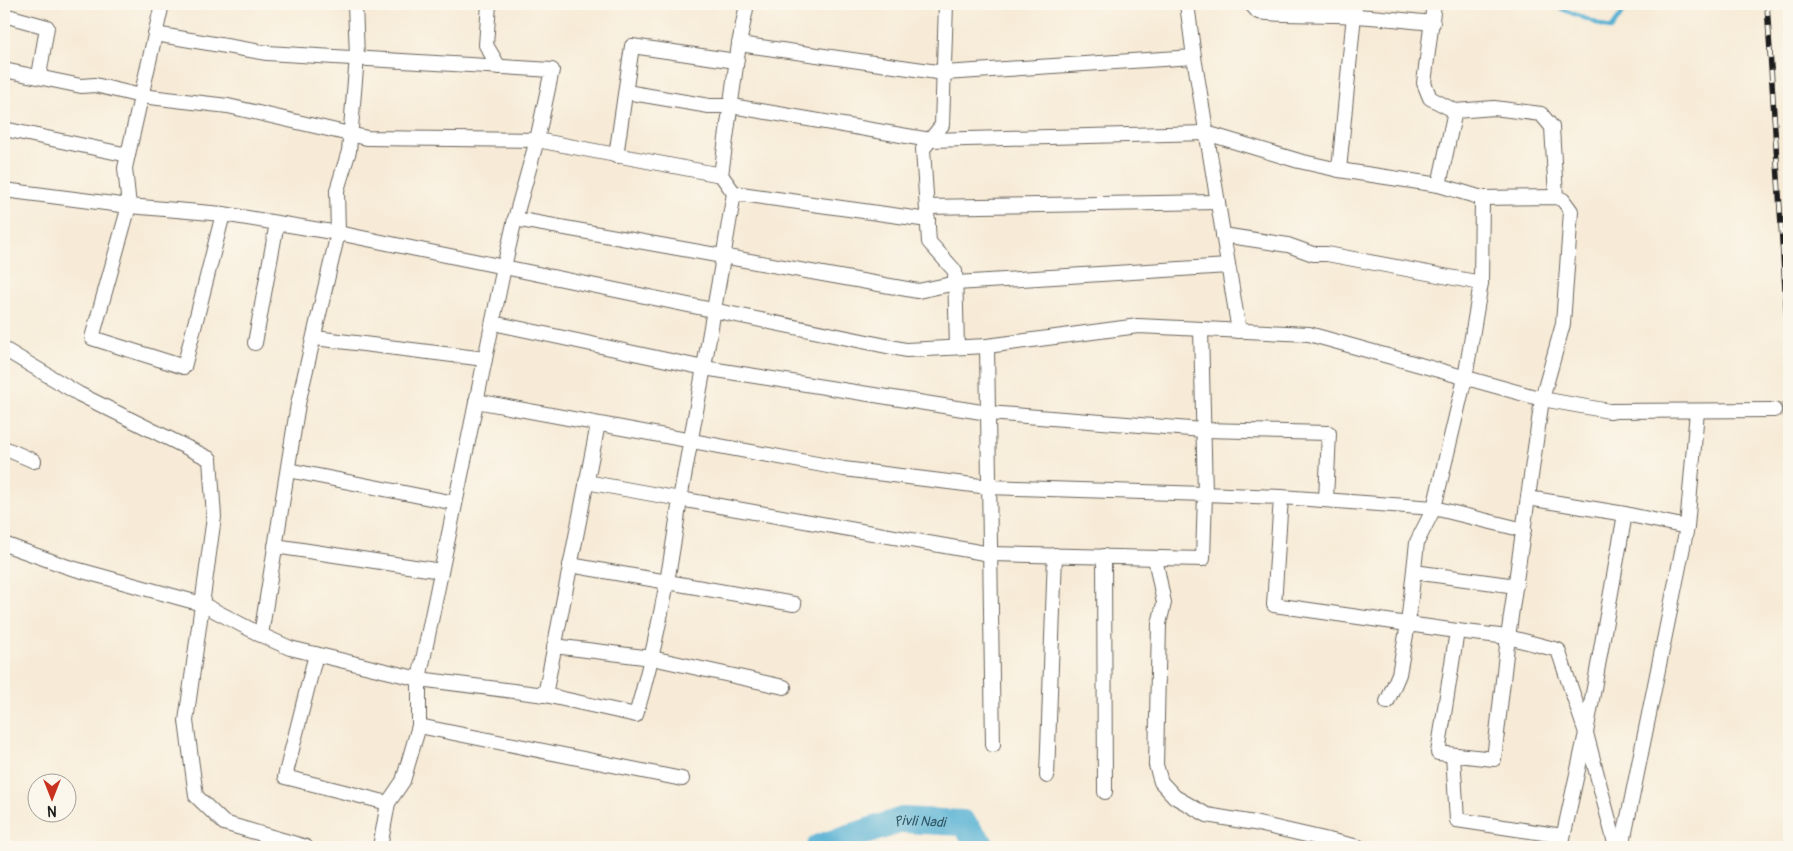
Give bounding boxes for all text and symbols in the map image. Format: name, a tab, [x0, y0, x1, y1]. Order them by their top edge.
north arrow	[28, 774, 78, 824]
text: N	[47, 802, 57, 819]
water label: Pivli Nadi	[892, 811, 948, 831]

